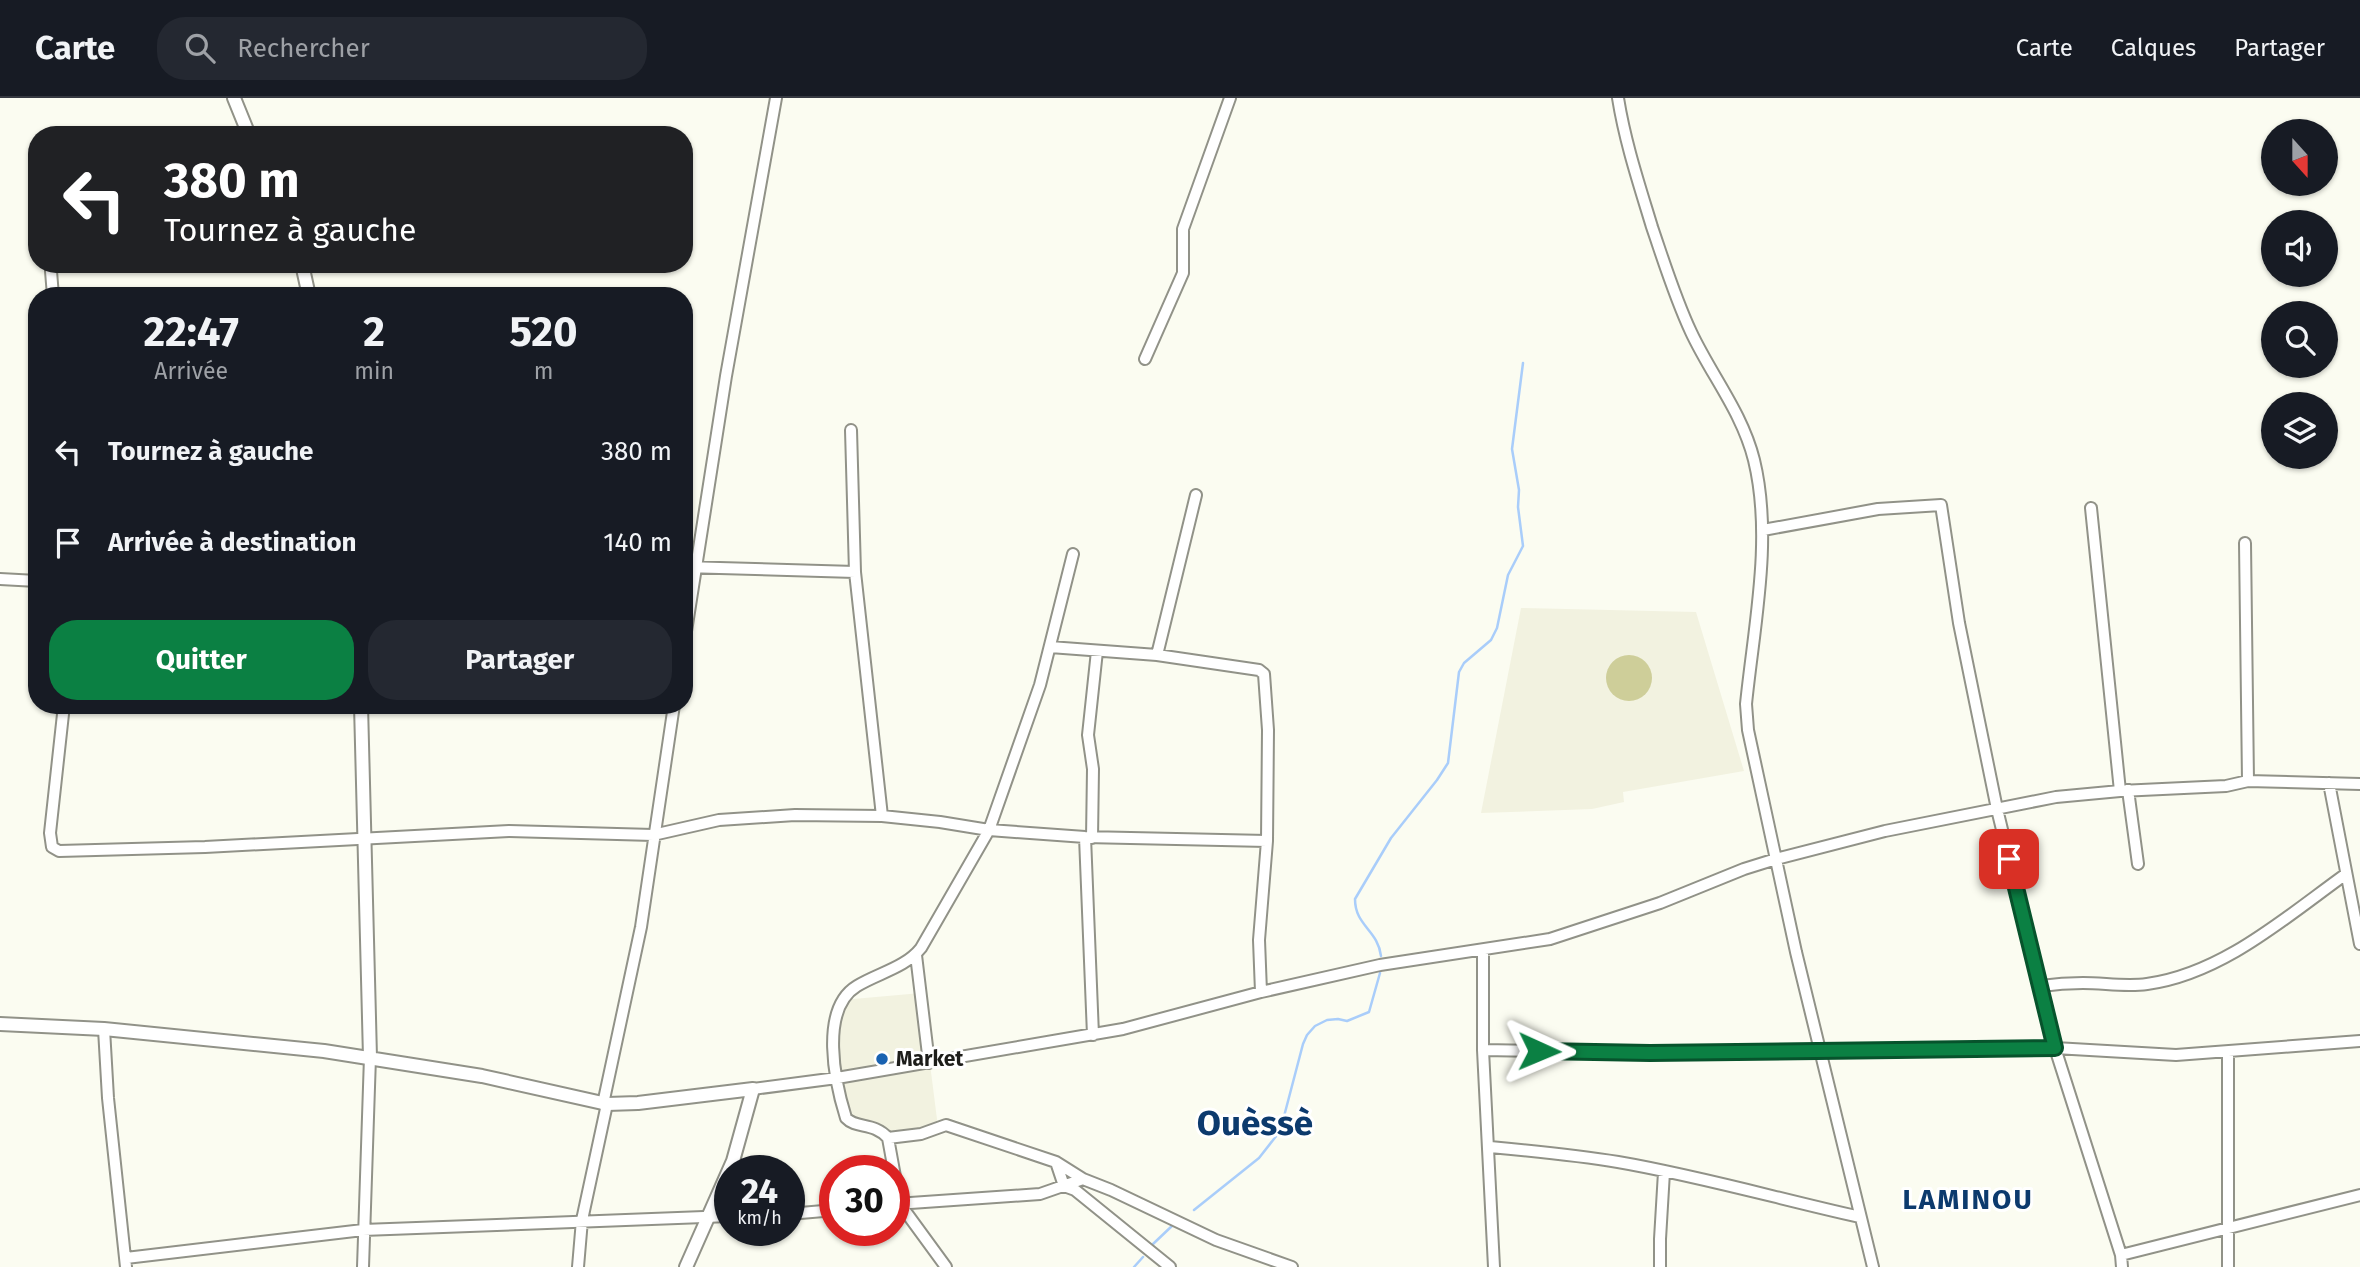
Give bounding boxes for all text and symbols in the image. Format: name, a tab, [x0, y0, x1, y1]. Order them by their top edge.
search box	[157, 17, 647, 80]
text: Carte	[35, 28, 115, 68]
icon: search	[181, 29, 219, 67]
text: Rechercher	[237, 33, 370, 64]
text: Carte	[2016, 34, 2073, 62]
text: Calques	[2111, 34, 2196, 62]
text: Partager	[2234, 34, 2325, 62]
north arrow	[2261, 119, 2338, 196]
map controls	[2261, 119, 2338, 469]
text: 380 m	[164, 151, 300, 210]
icon: left	[49, 154, 140, 245]
button: sound	[2261, 210, 2338, 287]
text: Tournez à gauche	[164, 211, 416, 249]
button: search	[2261, 301, 2338, 378]
text: 22:47	[143, 307, 239, 357]
text: 2	[363, 307, 385, 357]
text: 520	[509, 307, 578, 357]
text: Arrivée	[154, 357, 228, 385]
text: min	[354, 357, 394, 385]
text: m	[534, 357, 553, 385]
button: layers	[2261, 392, 2338, 469]
icon: left	[49, 433, 87, 471]
text: Tournez à gauche	[108, 436, 313, 467]
text: 380 m	[601, 436, 672, 467]
icon: arrive	[49, 524, 87, 562]
text: Arrivée à destination	[108, 527, 357, 558]
text: 140 m	[603, 527, 672, 558]
button: Quitter	[49, 620, 354, 700]
button: Partager	[368, 620, 672, 700]
pin	[1979, 829, 2039, 889]
icon: arrive	[1990, 840, 2028, 878]
position arrow	[1502, 1014, 1576, 1088]
place label: Market	[896, 1046, 964, 1072]
marker: Market	[874, 1051, 890, 1067]
district label: Ouèssè	[1197, 1102, 1313, 1144]
speed limit sign: 30	[819, 1155, 910, 1246]
text: 24	[741, 1170, 778, 1212]
district label: LAMINOU	[1902, 1183, 2034, 1216]
text: km/h	[737, 1207, 782, 1229]

